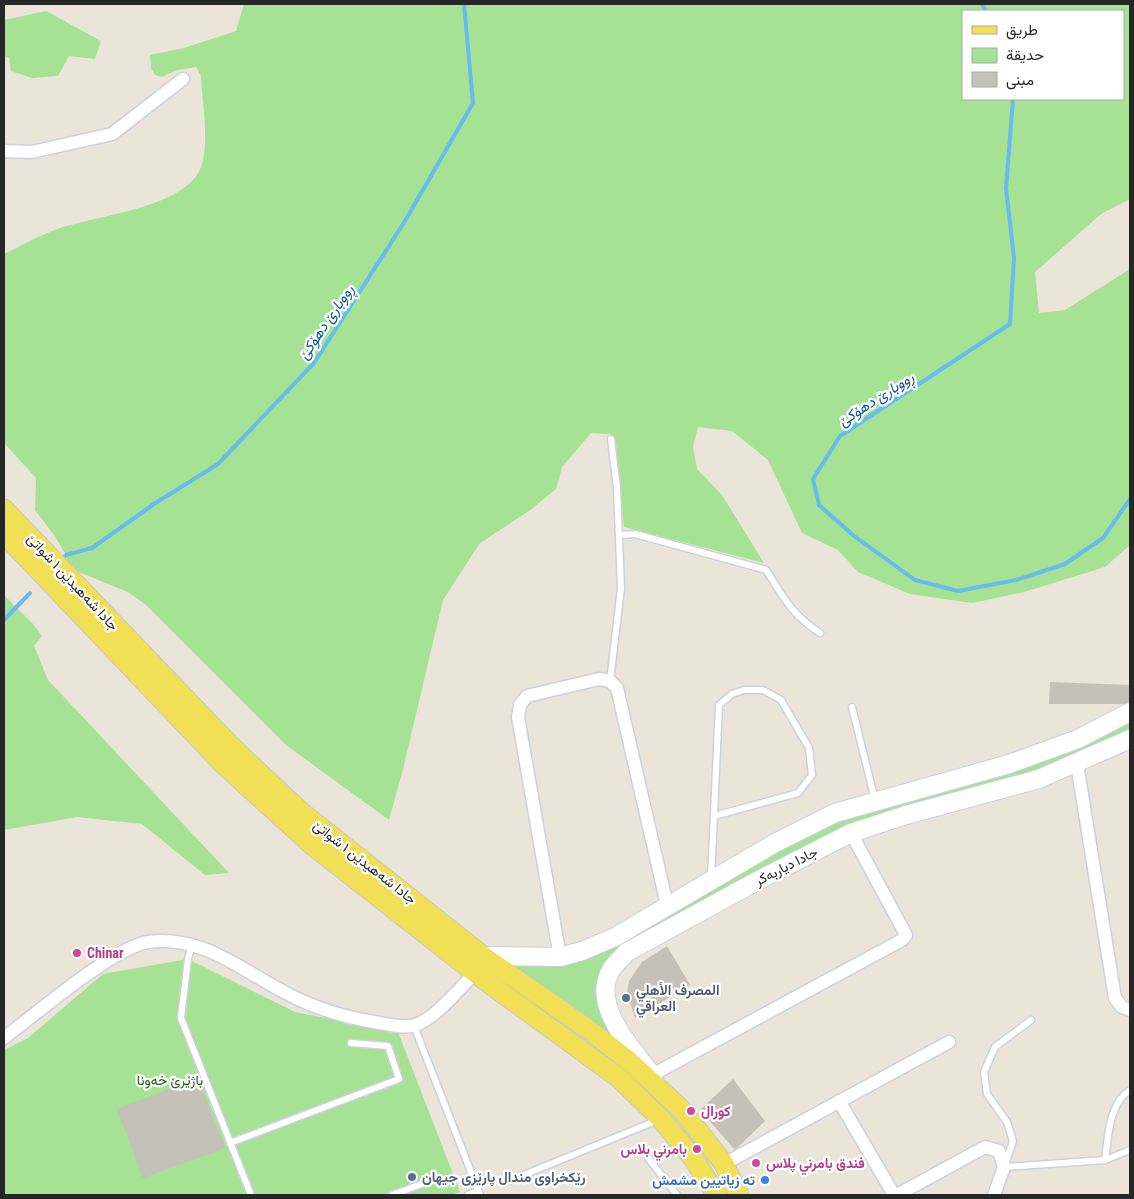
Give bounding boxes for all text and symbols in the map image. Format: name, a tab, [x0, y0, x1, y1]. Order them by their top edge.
legend	[962, 10, 1124, 100]
text: طريق	[1006, 21, 1038, 40]
text: حديقة	[1006, 46, 1044, 64]
text: مبنى	[1006, 71, 1034, 90]
water label: ڕووبارێ دهۆكێ	[294, 281, 361, 365]
water label: ڕووبارێ دهۆكێ	[835, 368, 919, 433]
street label: جادا شەهیدێن ١ شواتێ	[23, 530, 122, 634]
street label: جادا شەهیدێن ١ شواتێ	[310, 817, 420, 908]
street label: جادا دیاربه‌كر	[751, 843, 821, 890]
place label: Chinar	[87, 945, 124, 961]
marker: Chinar	[71, 947, 83, 959]
place label: المصرف الأهلي العراقي	[636, 982, 720, 1018]
marker: المصرف الأهلي العراقي	[620, 992, 632, 1004]
park label: باژێرێ خه‌ونا	[137, 1072, 203, 1089]
place label: كورال	[701, 1103, 731, 1120]
marker: كورال	[685, 1105, 697, 1117]
place label: بامرني بلاس	[620, 1141, 687, 1161]
marker: بامرني بلاس	[691, 1143, 703, 1155]
place label: فندق بامرني پلاس	[766, 1155, 865, 1175]
marker: فندق بامرني پلاس	[750, 1157, 762, 1169]
place label: رێکخراوی مندال پارێزی جیهان	[422, 1169, 586, 1187]
marker: رێکخراوی مندال پارێزی جیهان	[406, 1171, 418, 1183]
place label: ته زياتيين مشمش	[652, 1172, 755, 1189]
marker: ته زياتيين مشمش	[759, 1174, 771, 1186]

